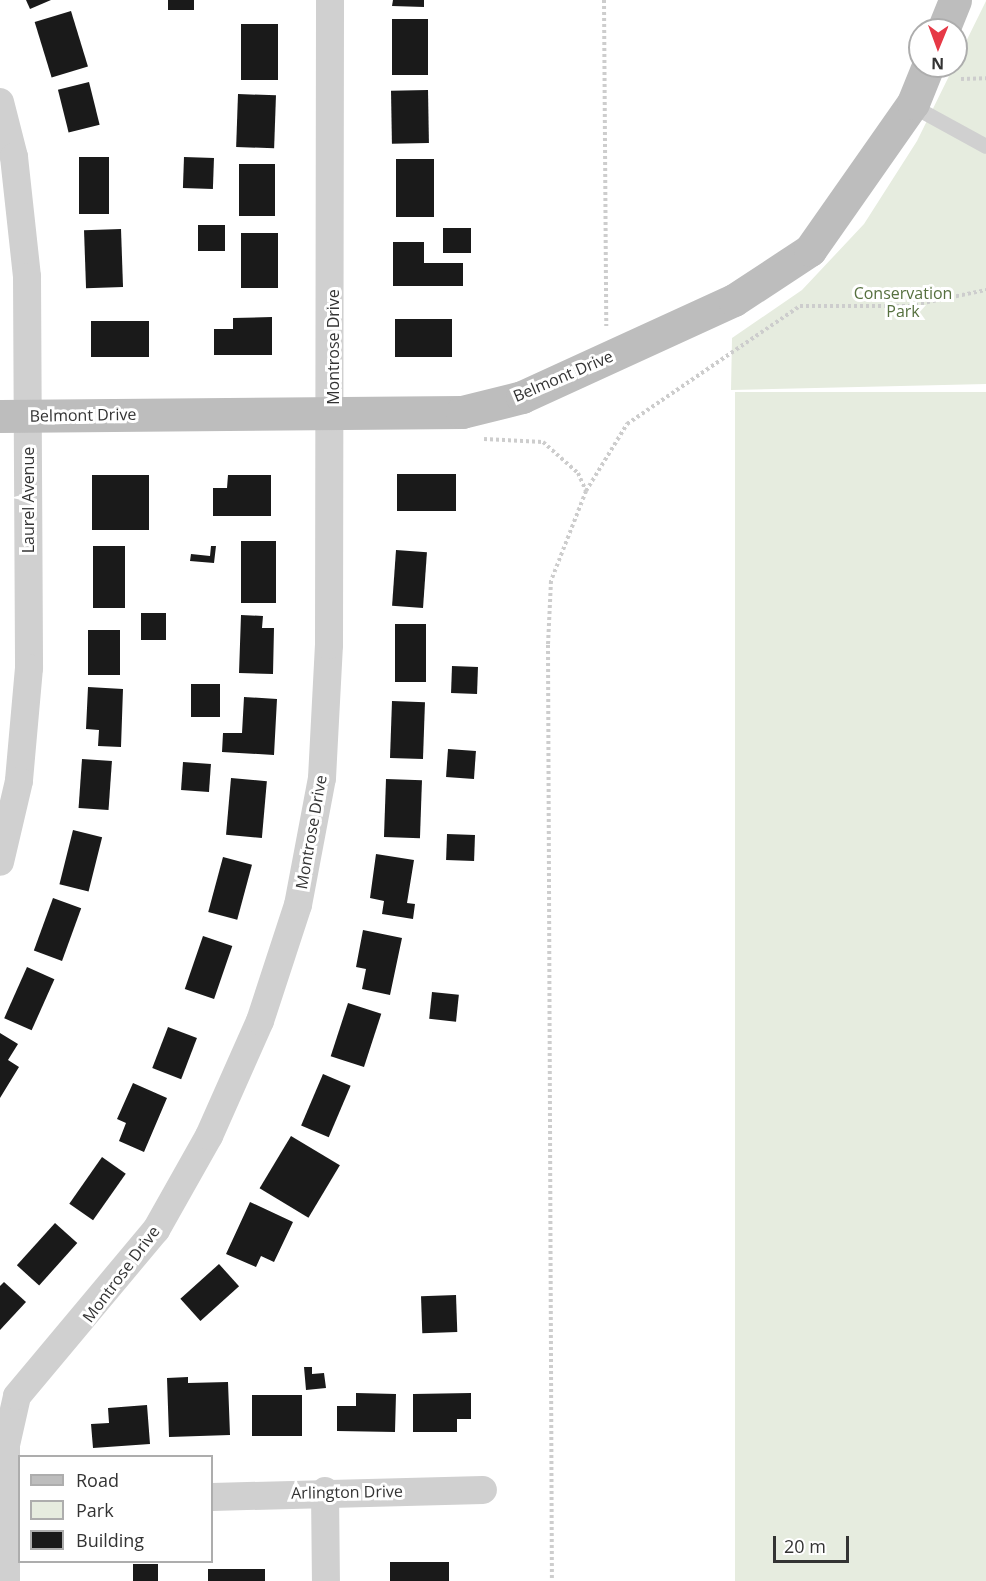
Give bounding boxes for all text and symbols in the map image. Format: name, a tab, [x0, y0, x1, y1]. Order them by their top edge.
north arrow	[908, 18, 968, 78]
text: N	[931, 53, 944, 75]
park label: Conservation Park	[854, 283, 952, 321]
street label: Montrose Drive	[323, 289, 343, 405]
street label: Belmont Drive	[510, 346, 616, 406]
street label: Belmont Drive	[30, 404, 136, 426]
street label: Laurel Avenue	[18, 447, 38, 553]
street label: Montrose Drive	[292, 773, 330, 891]
street label: Montrose Drive	[79, 1222, 163, 1326]
legend	[18, 1455, 213, 1563]
text: Road	[76, 1468, 119, 1492]
street label: Arlington Drive	[291, 1481, 403, 1503]
text: Park	[76, 1498, 114, 1522]
scale bar	[776, 1524, 852, 1562]
text: Building	[76, 1528, 144, 1552]
text: 20 m	[784, 1534, 826, 1558]

